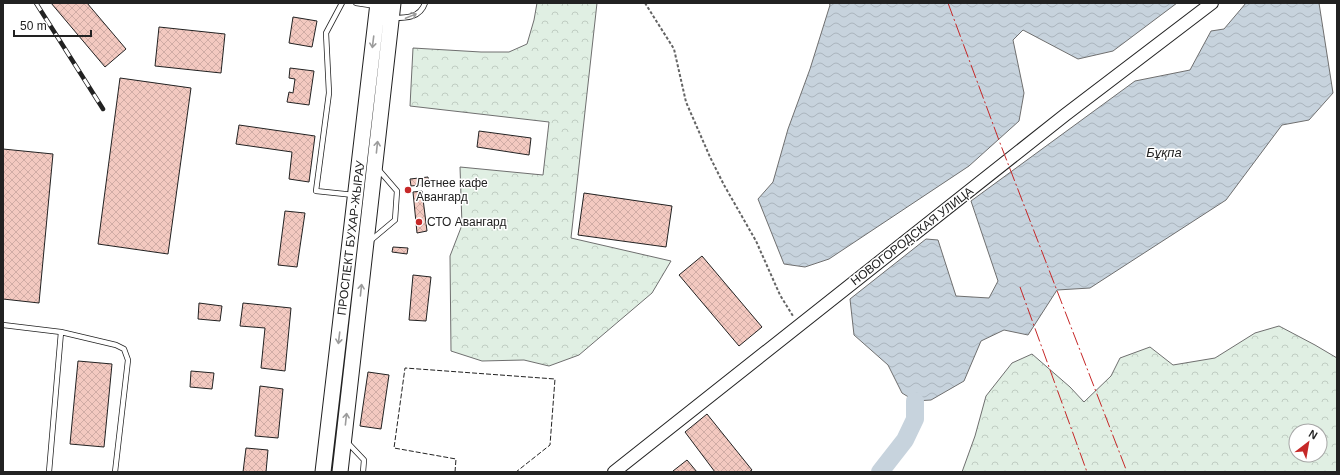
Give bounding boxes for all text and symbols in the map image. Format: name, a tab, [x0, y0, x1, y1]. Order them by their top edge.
one-way arrow	[405, 11, 417, 19]
scale bar	[14, 12, 91, 38]
text: 50 m	[20, 19, 47, 33]
one-way arrow	[369, 35, 377, 48]
one-way arrow	[373, 141, 381, 154]
water label: Бұқпа	[1146, 145, 1182, 160]
street label: ПРОСПЕКТ БУХАР-ЖЫРАУ	[335, 159, 367, 316]
place label: Летнее кафе Авангард	[416, 176, 488, 204]
street label: НОВОГОРОДСКАЯ УЛИЦА	[848, 184, 976, 288]
marker: Летнее кафе Авангард	[403, 185, 413, 195]
place label: СТО Авангард	[427, 215, 506, 229]
marker: СТО Авангард	[414, 217, 424, 227]
one-way arrow	[357, 284, 365, 297]
one-way arrow	[335, 331, 343, 344]
one-way arrow	[343, 413, 350, 426]
north arrow	[1288, 423, 1328, 463]
text: N	[1307, 427, 1320, 442]

